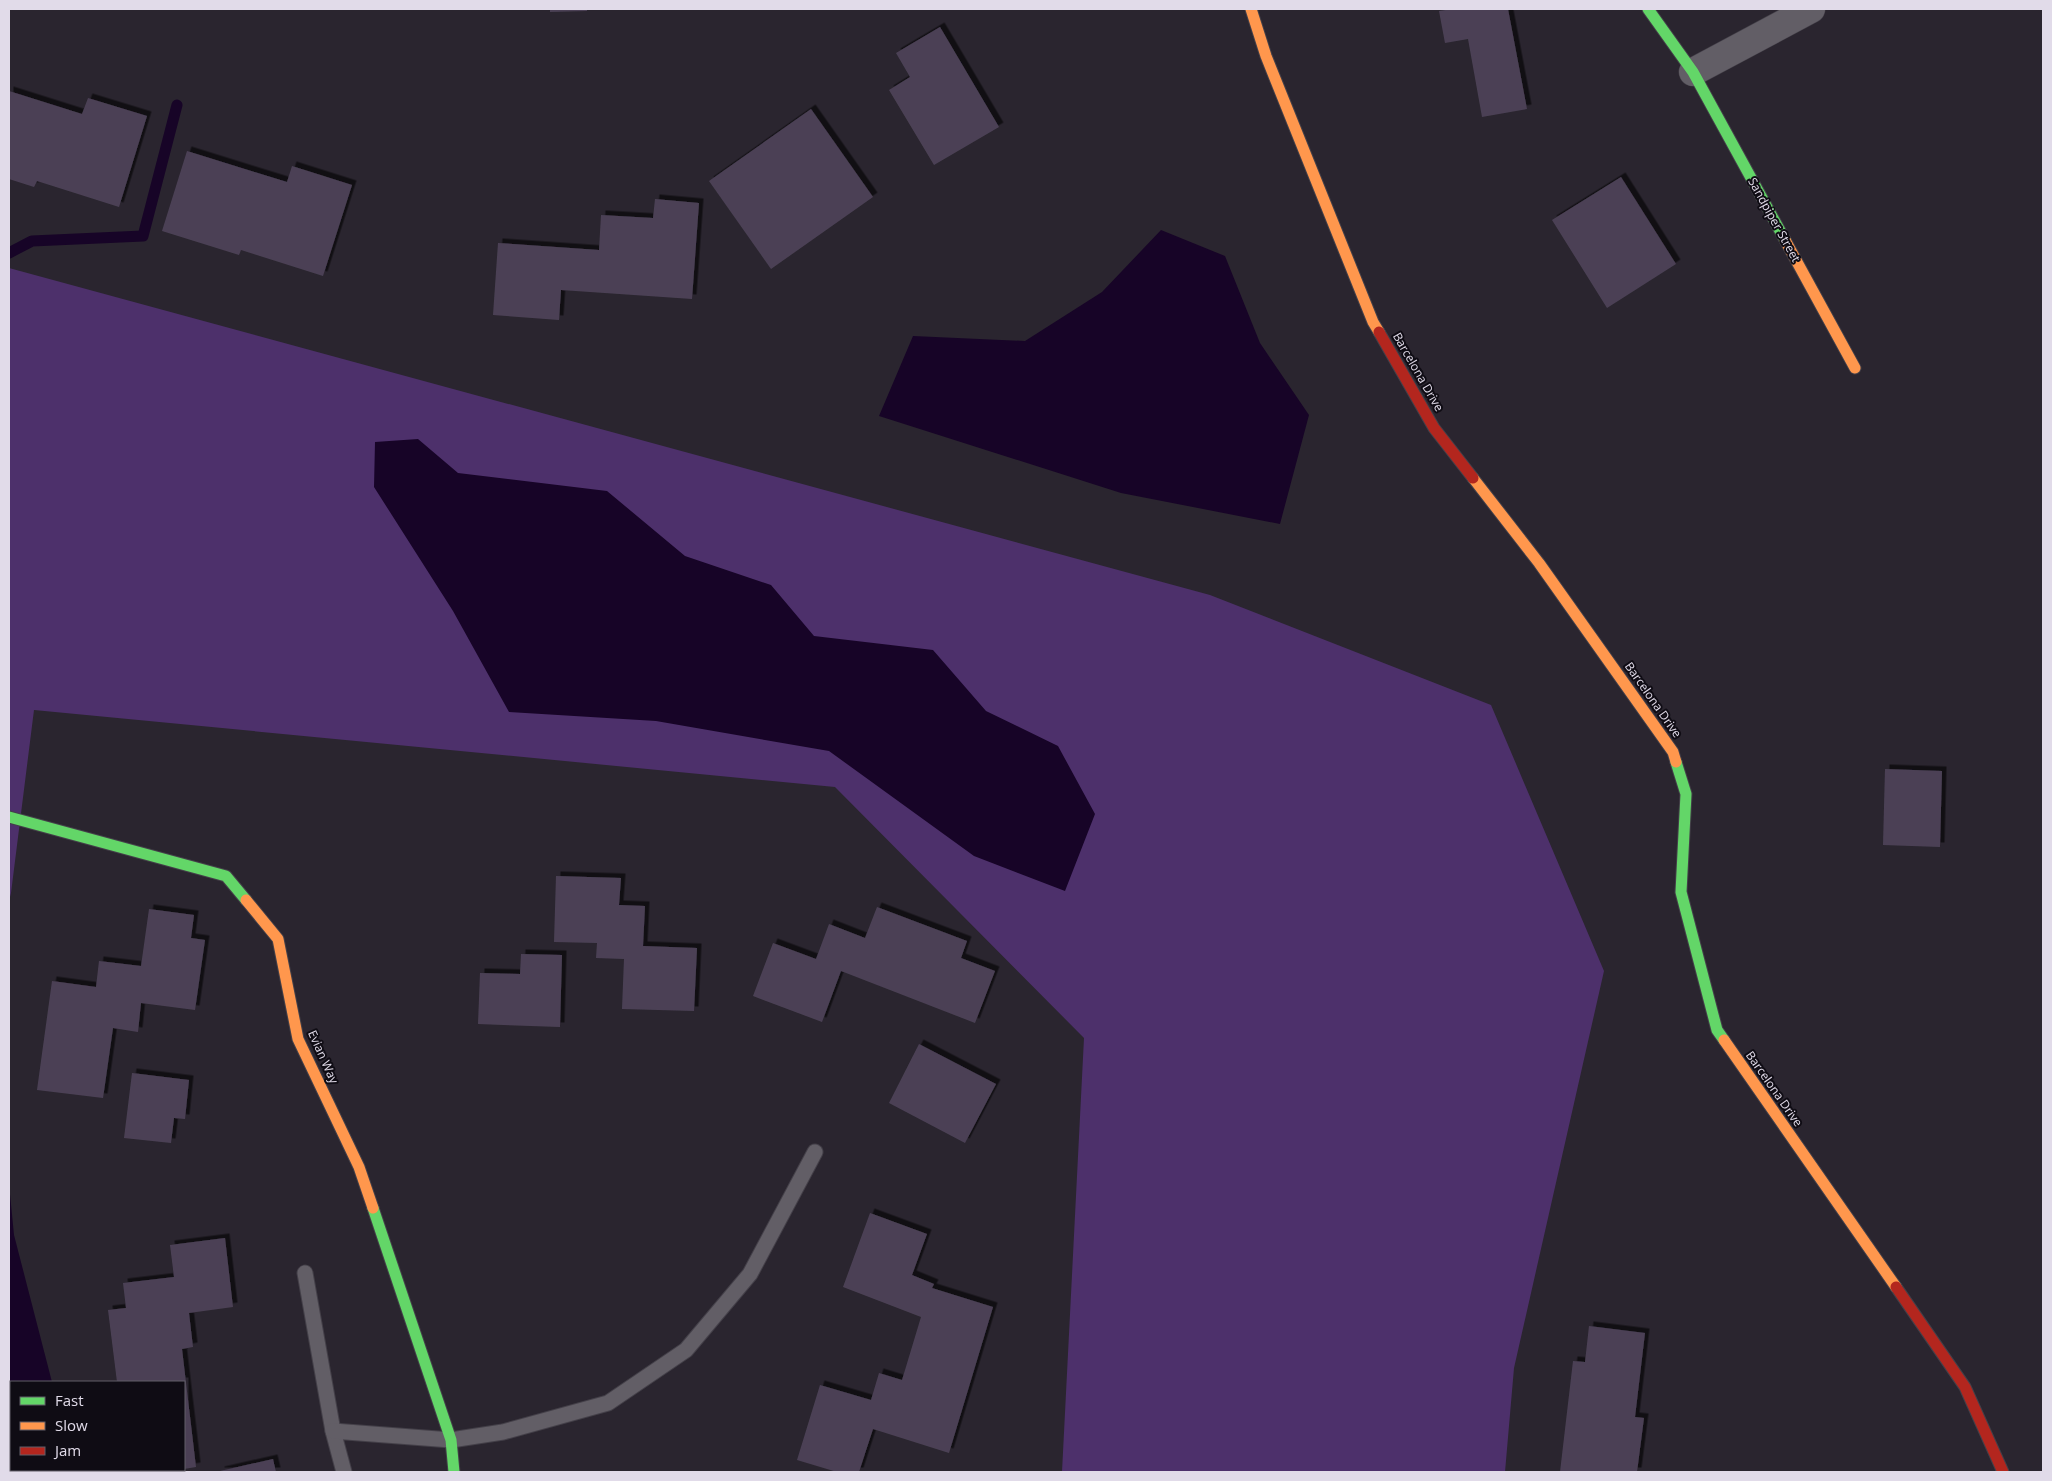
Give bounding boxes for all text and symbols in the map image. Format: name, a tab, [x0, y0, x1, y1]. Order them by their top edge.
street label: Sandpiper Street	[1744, 175, 1805, 265]
street label: Barcelona Drive	[1389, 329, 1448, 415]
street label: Barcelona Drive	[1621, 659, 1686, 741]
street label: Evian Way	[304, 1027, 343, 1087]
street label: Barcelona Drive	[1742, 1048, 1807, 1130]
legend	[10, 1381, 185, 1471]
text: Fast	[55, 1390, 84, 1410]
text: Slow	[55, 1415, 88, 1435]
text: Jam	[53, 1440, 81, 1460]

